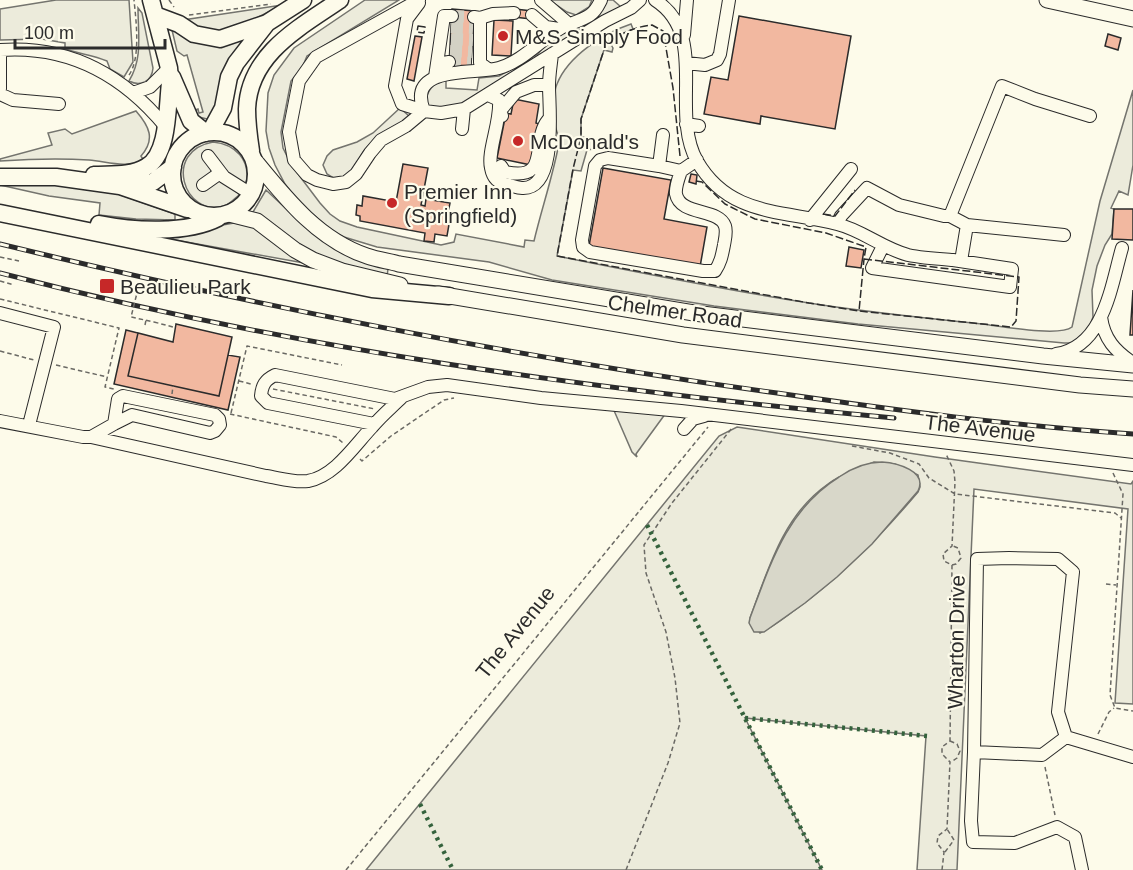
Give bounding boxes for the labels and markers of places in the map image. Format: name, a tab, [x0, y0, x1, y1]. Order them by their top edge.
place label: M&S Simply Food	[515, 25, 683, 48]
marker: M&S Simply Food	[496, 29, 510, 43]
place label: McDonald's	[530, 130, 639, 153]
marker: McDonald's	[511, 134, 525, 148]
place label: Premier Inn (Springfield)	[404, 180, 517, 227]
marker: Premier Inn (Springfield)	[385, 196, 399, 210]
place label: Beaulieu Park	[120, 275, 251, 298]
marker: Beaulieu Park	[98, 277, 116, 295]

